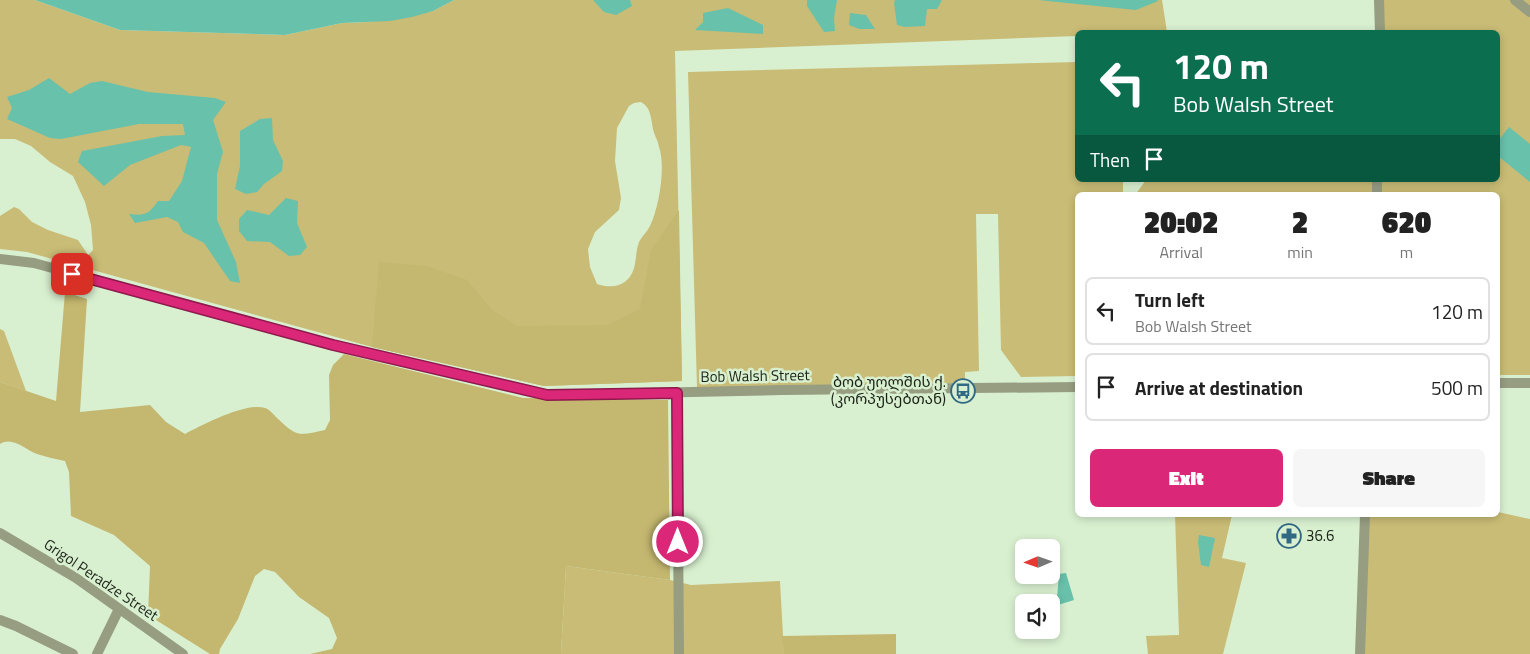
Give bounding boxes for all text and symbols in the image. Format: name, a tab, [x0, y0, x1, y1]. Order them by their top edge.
text: 120 m	[1173, 39, 1269, 93]
icon: left	[1090, 50, 1155, 115]
text: Bob Walsh Street	[1173, 87, 1333, 121]
text: Then	[1090, 145, 1130, 174]
icon: arrive	[1140, 145, 1168, 173]
text: 20:02	[1144, 199, 1218, 245]
text: 2	[1292, 199, 1308, 245]
text: 620	[1382, 199, 1431, 245]
text: Arrival	[1159, 240, 1203, 264]
text: min	[1287, 240, 1313, 264]
text: m	[1400, 240, 1413, 264]
pin	[51, 253, 93, 295]
icon: arrive	[58, 260, 86, 288]
text: Turn left	[1135, 285, 1205, 314]
icon: left	[1092, 297, 1120, 325]
text: 120 m	[1431, 297, 1483, 326]
text: Bob Walsh Street	[1135, 314, 1252, 338]
street label: Bob Walsh Street	[700, 363, 811, 388]
place label: ბობ უოლშის ქ. (კორპუსებთან)	[831, 370, 946, 410]
icon: arrive	[1092, 373, 1120, 401]
text: Arrive at destination	[1135, 373, 1303, 402]
text: 500 m	[1431, 373, 1483, 402]
bus stop icon: ბობ უოლშის ქ. (კორპუსებთან)	[950, 378, 976, 404]
button: Exit	[1090, 449, 1283, 507]
button: Share	[1293, 449, 1485, 507]
position arrow	[651, 515, 703, 567]
pharmacy icon: 36.6	[1276, 523, 1302, 549]
place label: 36.6	[1306, 524, 1334, 547]
street label: Grigol Peradze Street	[40, 533, 164, 627]
north arrow	[1015, 539, 1060, 584]
map controls	[1015, 539, 1060, 639]
button: sound	[1015, 594, 1060, 639]

